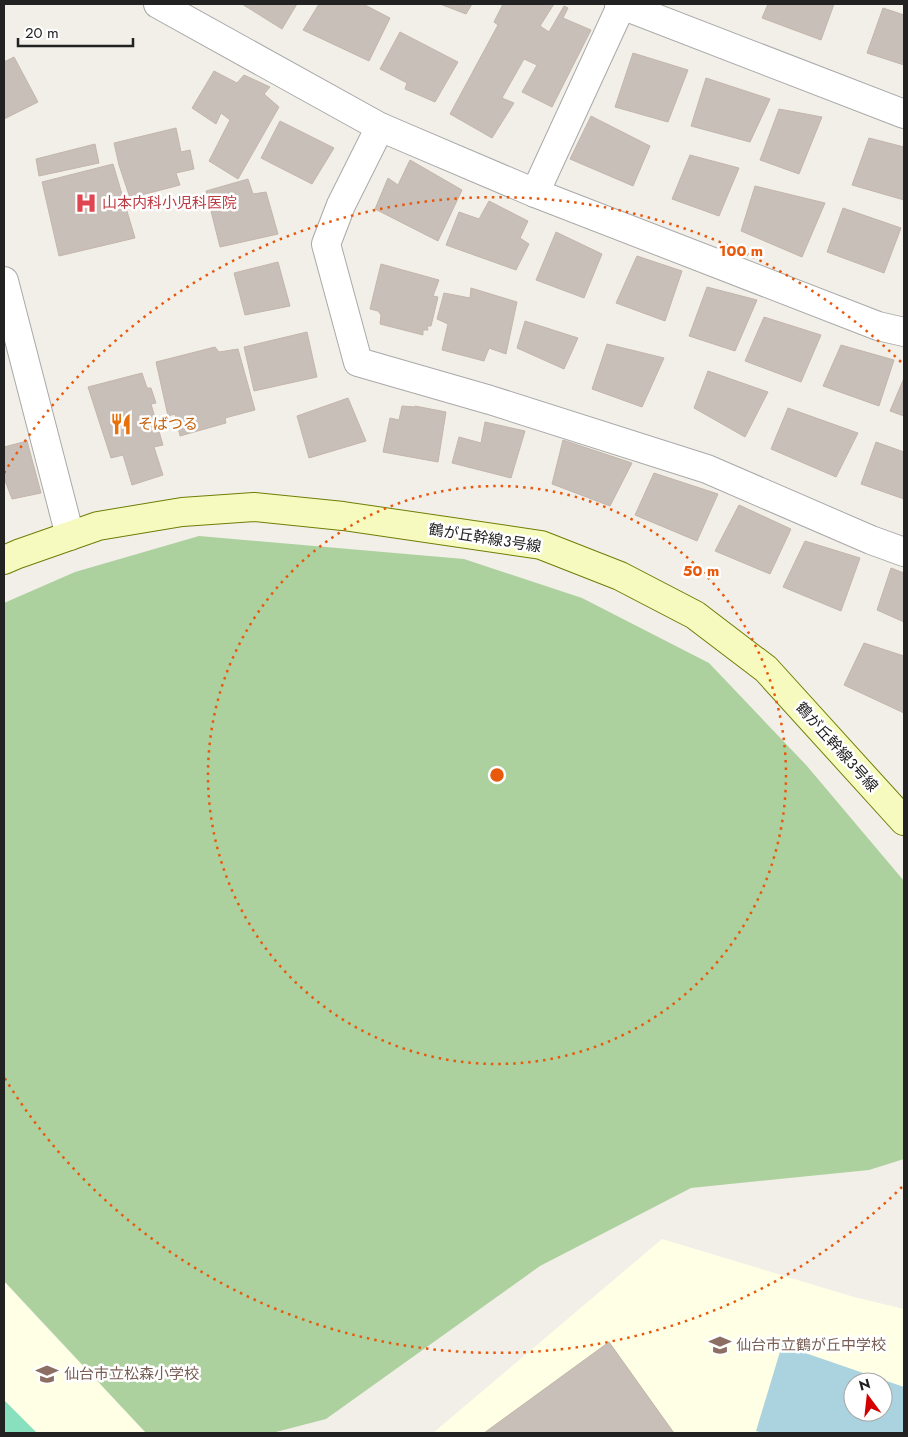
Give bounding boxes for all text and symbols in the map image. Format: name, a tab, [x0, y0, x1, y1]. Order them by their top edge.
scale bar	[18, 15, 132, 47]
text: 20 m	[25, 22, 59, 44]
hospital icon: 山本内科小児科医院	[73, 190, 99, 216]
place label: 山本内科小児科医院	[102, 192, 237, 214]
text: 100 m	[719, 240, 763, 262]
restaurant icon: そばつる	[108, 411, 134, 437]
place label: そばつる	[138, 413, 198, 435]
street label: 鶴が丘幹線３号線	[427, 518, 543, 558]
text: 50 m	[683, 560, 719, 582]
street label: 鶴が丘幹線３号線	[791, 697, 883, 797]
centre of rings	[488, 766, 506, 784]
school or university icon: 仙台市立鶴が丘中学校	[707, 1332, 733, 1358]
place label: 仙台市立鶴が丘中学校	[736, 1334, 886, 1356]
school or university icon: 仙台市立松森小学校	[34, 1361, 60, 1387]
place label: 仙台市立松森小学校	[64, 1363, 199, 1385]
north arrow	[843, 1372, 893, 1422]
text: N	[857, 1373, 873, 1396]

